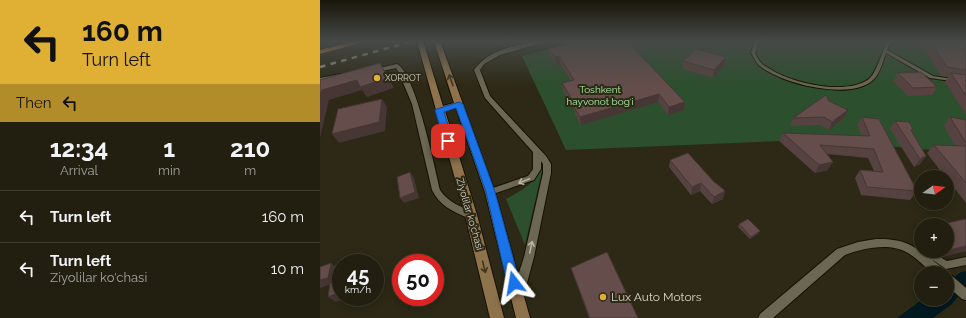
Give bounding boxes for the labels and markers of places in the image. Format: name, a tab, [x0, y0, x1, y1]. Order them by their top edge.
marker: XORROT	[372, 73, 382, 83]
place label: XORROT	[385, 73, 421, 83]
pin	[431, 124, 465, 158]
place label: Lux Auto Motors	[611, 290, 702, 304]
marker: Lux Auto Motors	[598, 292, 608, 302]

